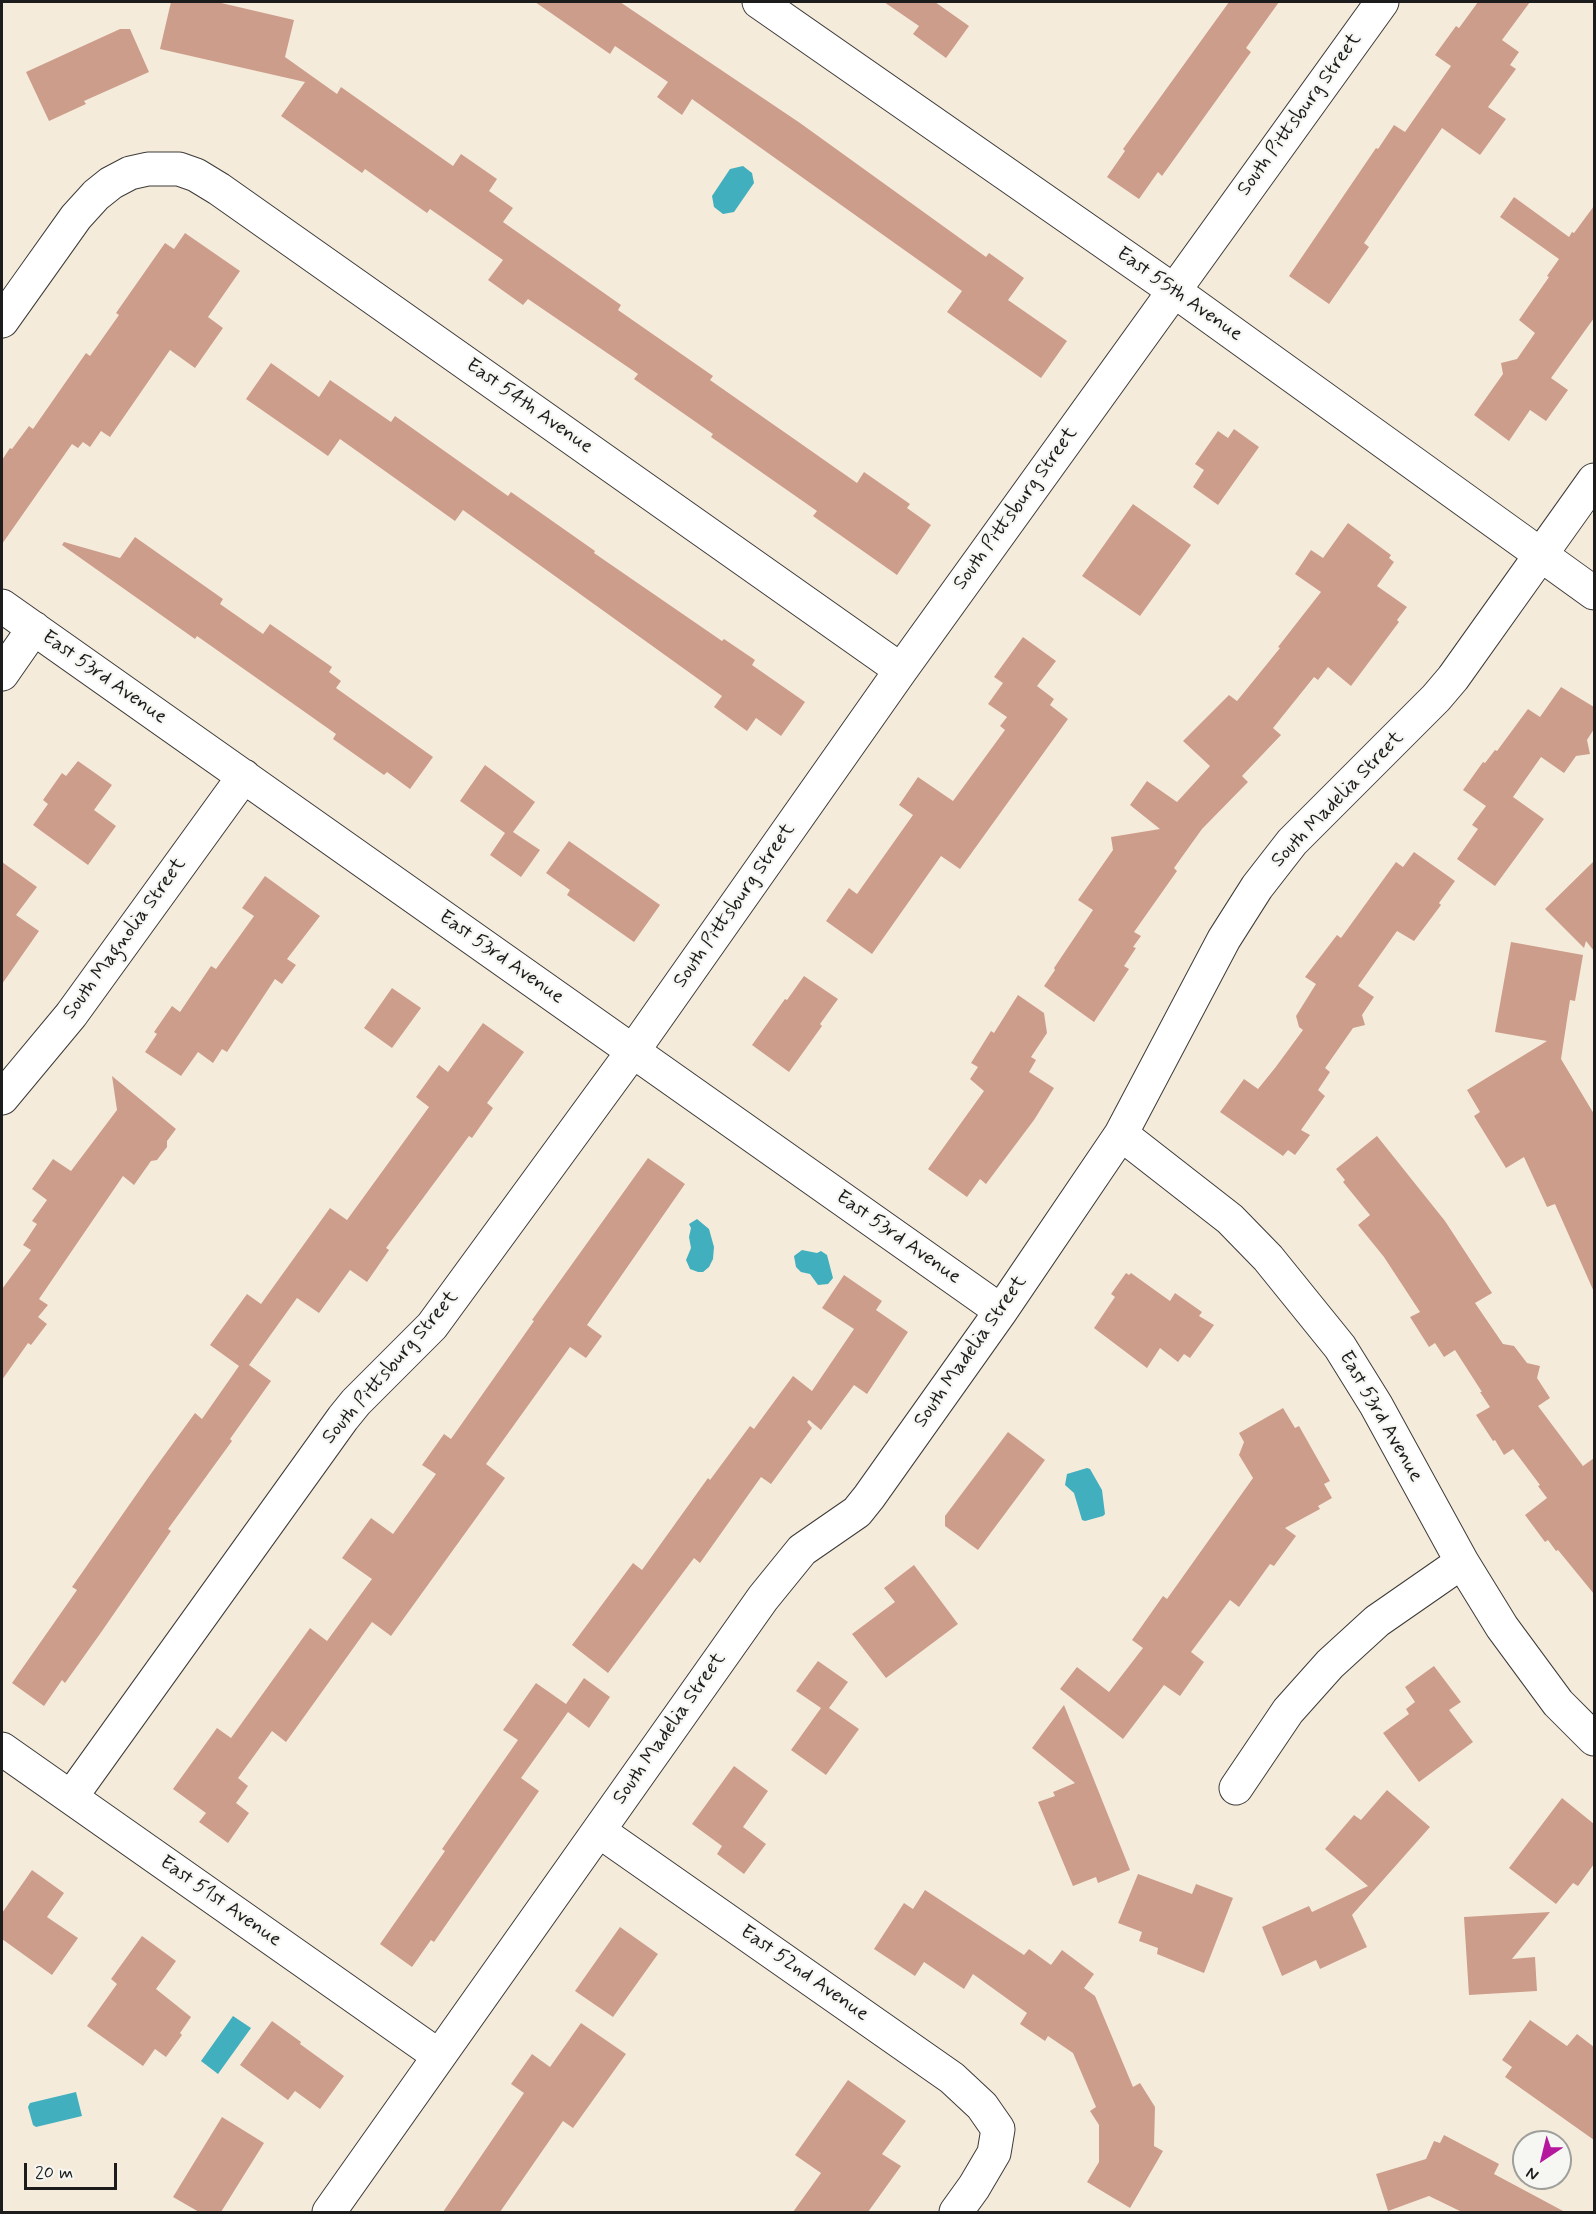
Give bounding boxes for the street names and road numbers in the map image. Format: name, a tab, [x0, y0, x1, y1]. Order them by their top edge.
street label: South Pittsburg Street	[1233, 29, 1367, 201]
street label: East 55th Avenue	[1111, 243, 1247, 347]
street label: East 54th Avenue	[461, 354, 597, 460]
street label: South Pittsburg Street	[949, 423, 1083, 595]
street label: East 53rd Avenue	[37, 626, 171, 730]
street label: South Madelia Street	[1267, 727, 1409, 873]
street label: South Pittsburg Street	[669, 819, 801, 993]
street label: South Magnolia Street	[58, 854, 192, 1024]
street label: East 53rd Avenue	[434, 906, 568, 1010]
street label: East 53rd Avenue	[831, 1186, 965, 1290]
street label: South Madelia Street	[909, 1271, 1033, 1433]
street label: South Pittsburg Street	[318, 1286, 464, 1450]
street label: East 53rd Avenue	[1333, 1347, 1427, 1487]
street label: South Madelia Street	[608, 1648, 732, 1810]
street label: East 51st Avenue	[154, 1851, 286, 1953]
street label: East 52nd Avenue	[735, 1921, 873, 2027]

